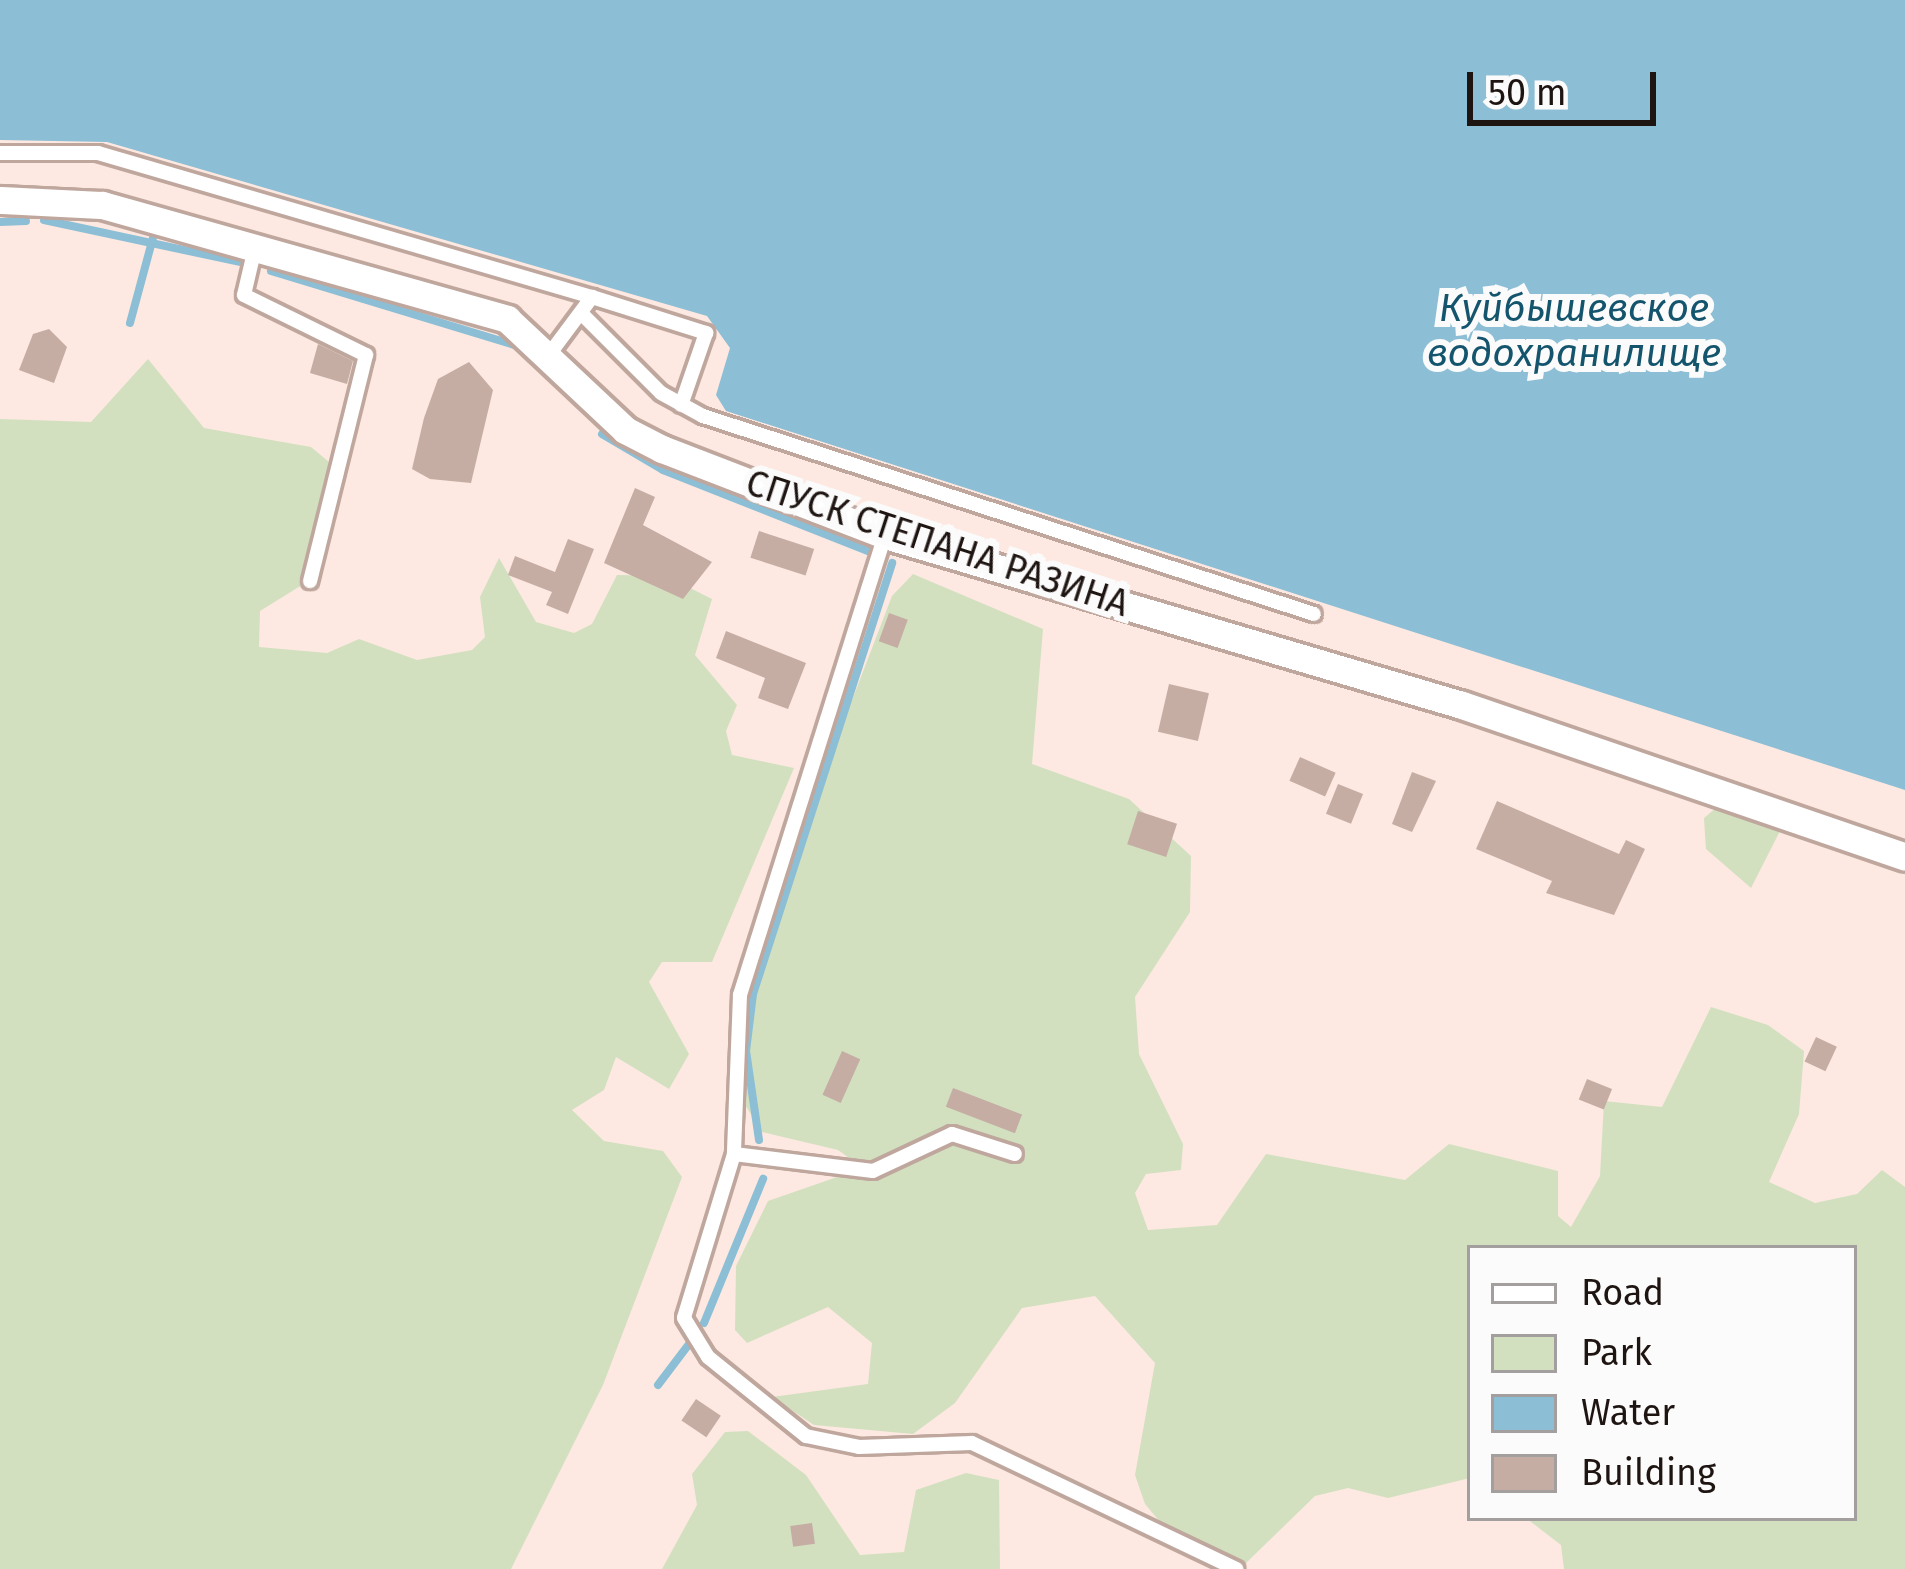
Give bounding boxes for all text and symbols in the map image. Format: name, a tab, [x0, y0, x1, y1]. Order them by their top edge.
scale bar	[1473, 48, 1662, 122]
text: 50 m	[1488, 71, 1567, 115]
water label: Куйбышевское водохранилище	[1427, 286, 1721, 377]
street label: СПУСК СТЕПАНА РАЗИНА	[740, 462, 1134, 626]
legend	[1467, 1245, 1857, 1521]
text: Road	[1581, 1271, 1664, 1315]
text: Park	[1581, 1331, 1652, 1375]
text: Water	[1581, 1391, 1675, 1435]
text: Building	[1581, 1451, 1716, 1495]

